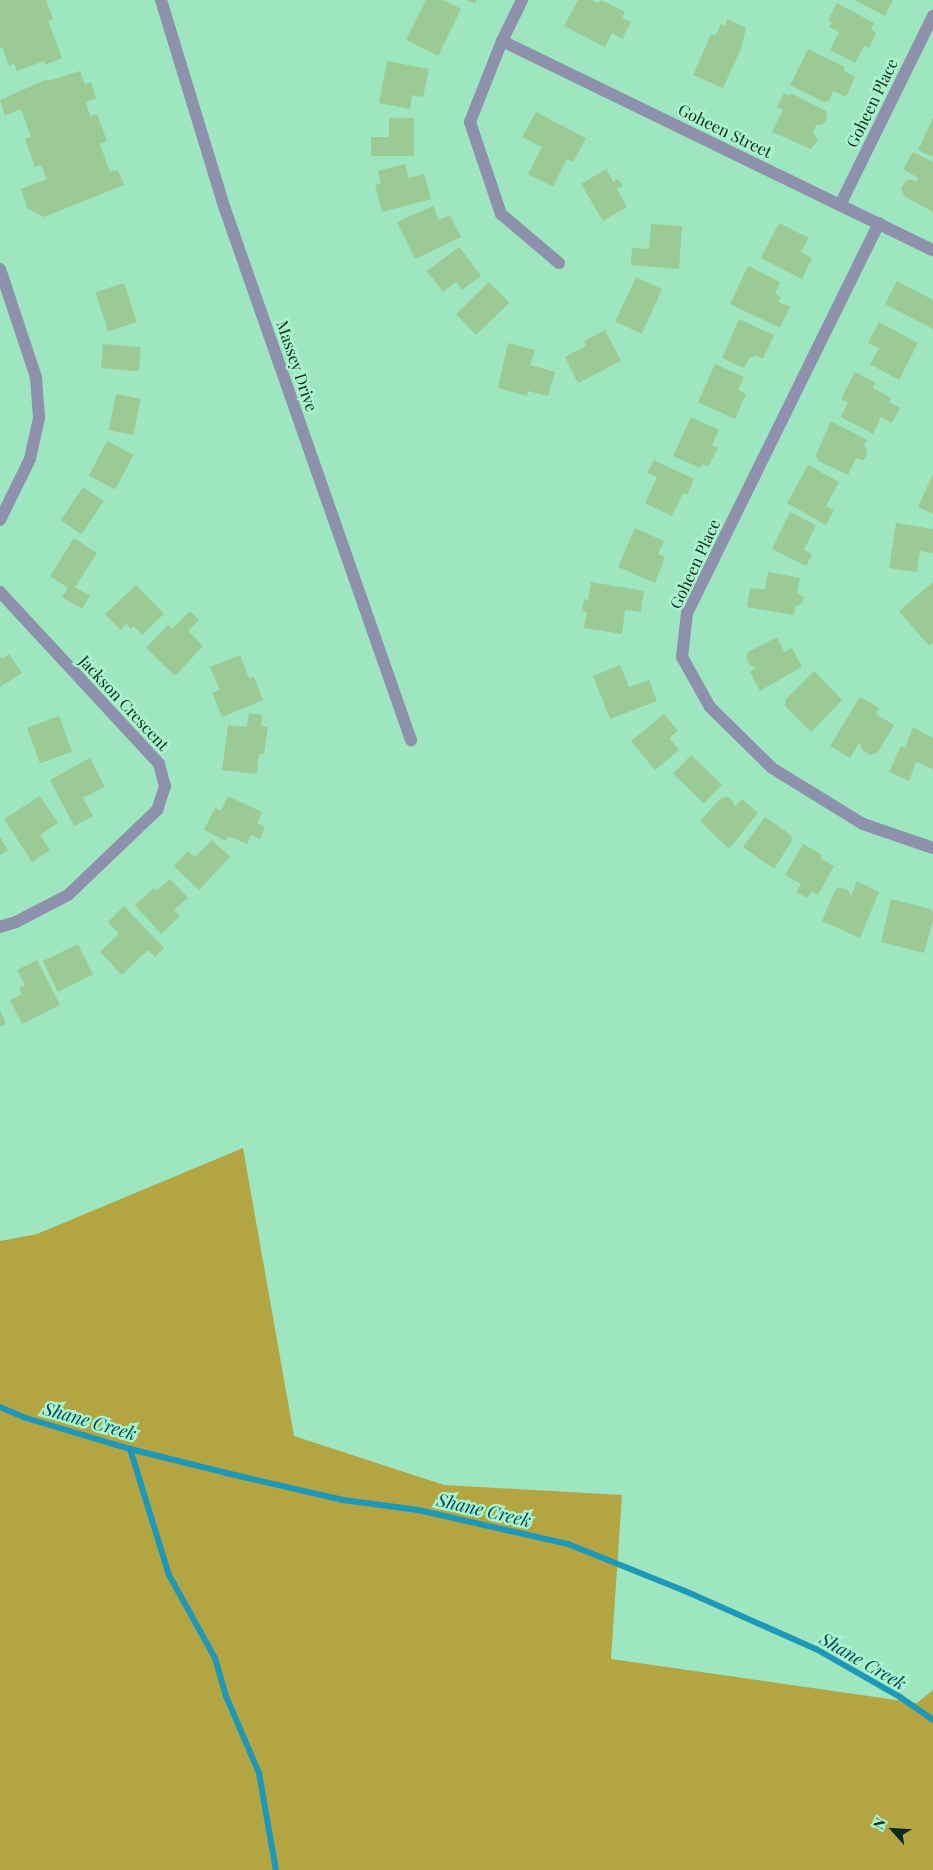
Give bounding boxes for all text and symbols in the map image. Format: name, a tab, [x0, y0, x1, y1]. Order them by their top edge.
street label: Goheen Place	[842, 55, 902, 151]
street label: Goheen Street	[675, 100, 775, 162]
street label: Massey Drive	[272, 318, 322, 414]
street label: Goheen Place	[666, 516, 724, 612]
street label: Jackson Crescent	[75, 651, 173, 755]
water label: Shane Creek	[41, 1397, 139, 1445]
water label: Shane Creek	[435, 1489, 533, 1531]
water label: Shane Creek	[816, 1628, 910, 1694]
north arrow	[868, 1805, 918, 1855]
text: N	[868, 1815, 890, 1832]

